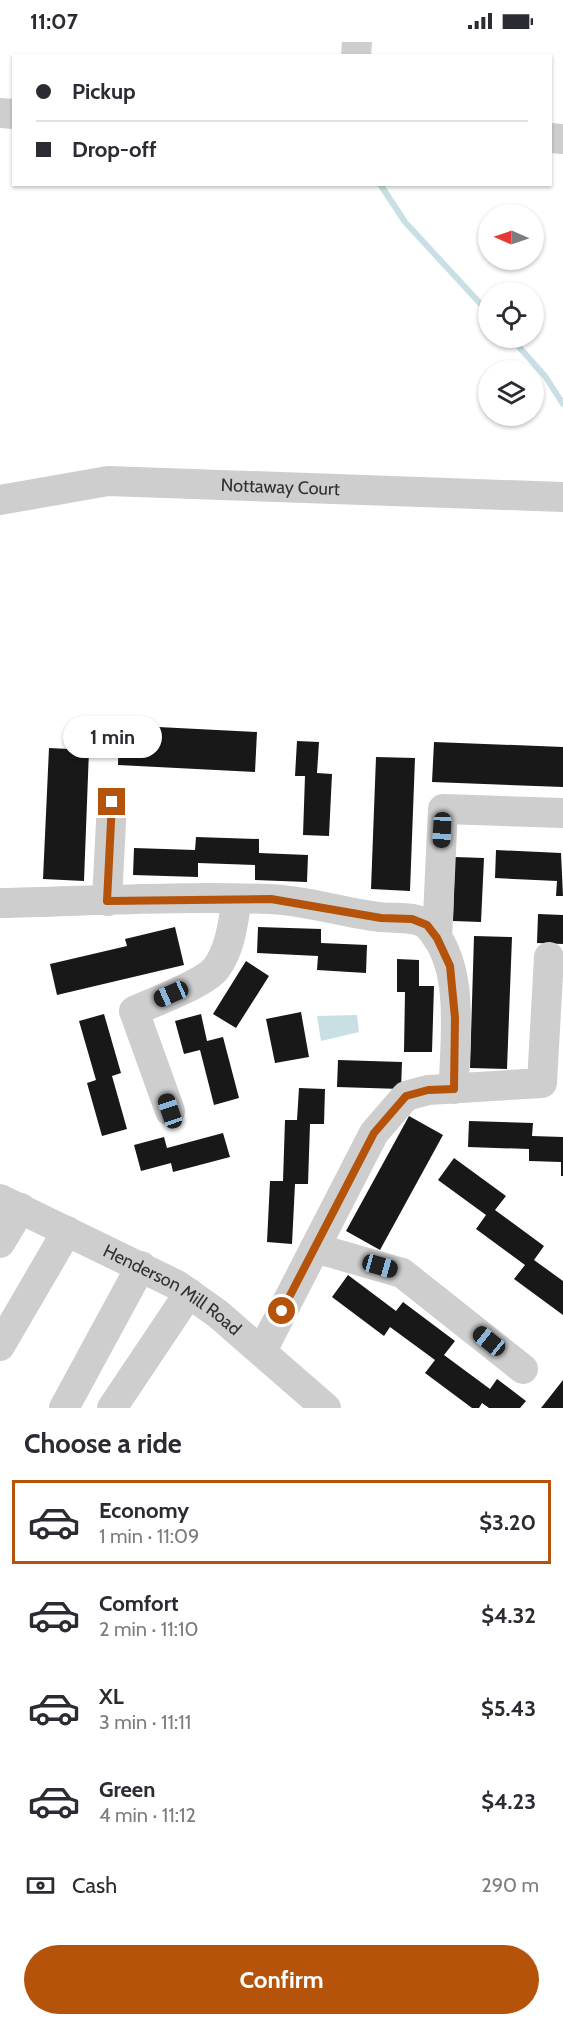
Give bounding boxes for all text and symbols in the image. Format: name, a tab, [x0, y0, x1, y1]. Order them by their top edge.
text: 11:07	[30, 8, 78, 35]
text: Pickup	[72, 78, 136, 105]
text: Drop-off	[72, 136, 156, 163]
north arrow	[478, 204, 544, 270]
map controls	[478, 204, 544, 426]
button: locate	[478, 282, 544, 348]
button: layers	[478, 360, 544, 426]
street label: Nottaway Court	[220, 474, 340, 500]
callout: 1 min	[63, 715, 162, 757]
text: 1 min	[90, 725, 135, 749]
route end	[98, 788, 125, 815]
car	[432, 812, 452, 848]
car	[151, 978, 191, 1010]
car	[156, 1091, 184, 1131]
street label: Henderson Mill Road	[100, 1240, 246, 1340]
car	[360, 1252, 400, 1280]
route start	[268, 1297, 295, 1324]
car	[469, 1323, 509, 1359]
text: Choose a ride	[24, 1427, 182, 1460]
icon: car	[27, 1495, 81, 1549]
text: Economy	[99, 1497, 189, 1524]
text: $3.20	[479, 1509, 536, 1536]
text: 1 min · 11:09	[99, 1524, 199, 1548]
icon: car	[27, 1588, 81, 1642]
text: Comfort	[99, 1590, 178, 1617]
text: $4.32	[481, 1602, 536, 1629]
text: 2 min · 11:10	[99, 1617, 198, 1641]
icon: car	[27, 1681, 81, 1735]
text: XL	[99, 1683, 124, 1710]
text: $5.43	[481, 1695, 536, 1722]
text: 3 min · 11:11	[99, 1710, 191, 1734]
icon: car	[27, 1774, 81, 1828]
text: Green	[99, 1776, 155, 1803]
text: $4.23	[481, 1788, 536, 1815]
text: 4 min · 11:12	[99, 1803, 196, 1827]
icon: cash	[24, 1869, 57, 1902]
text: Cash	[72, 1872, 117, 1899]
text: 290 m	[481, 1873, 539, 1897]
button: Confirm	[24, 1945, 539, 2014]

